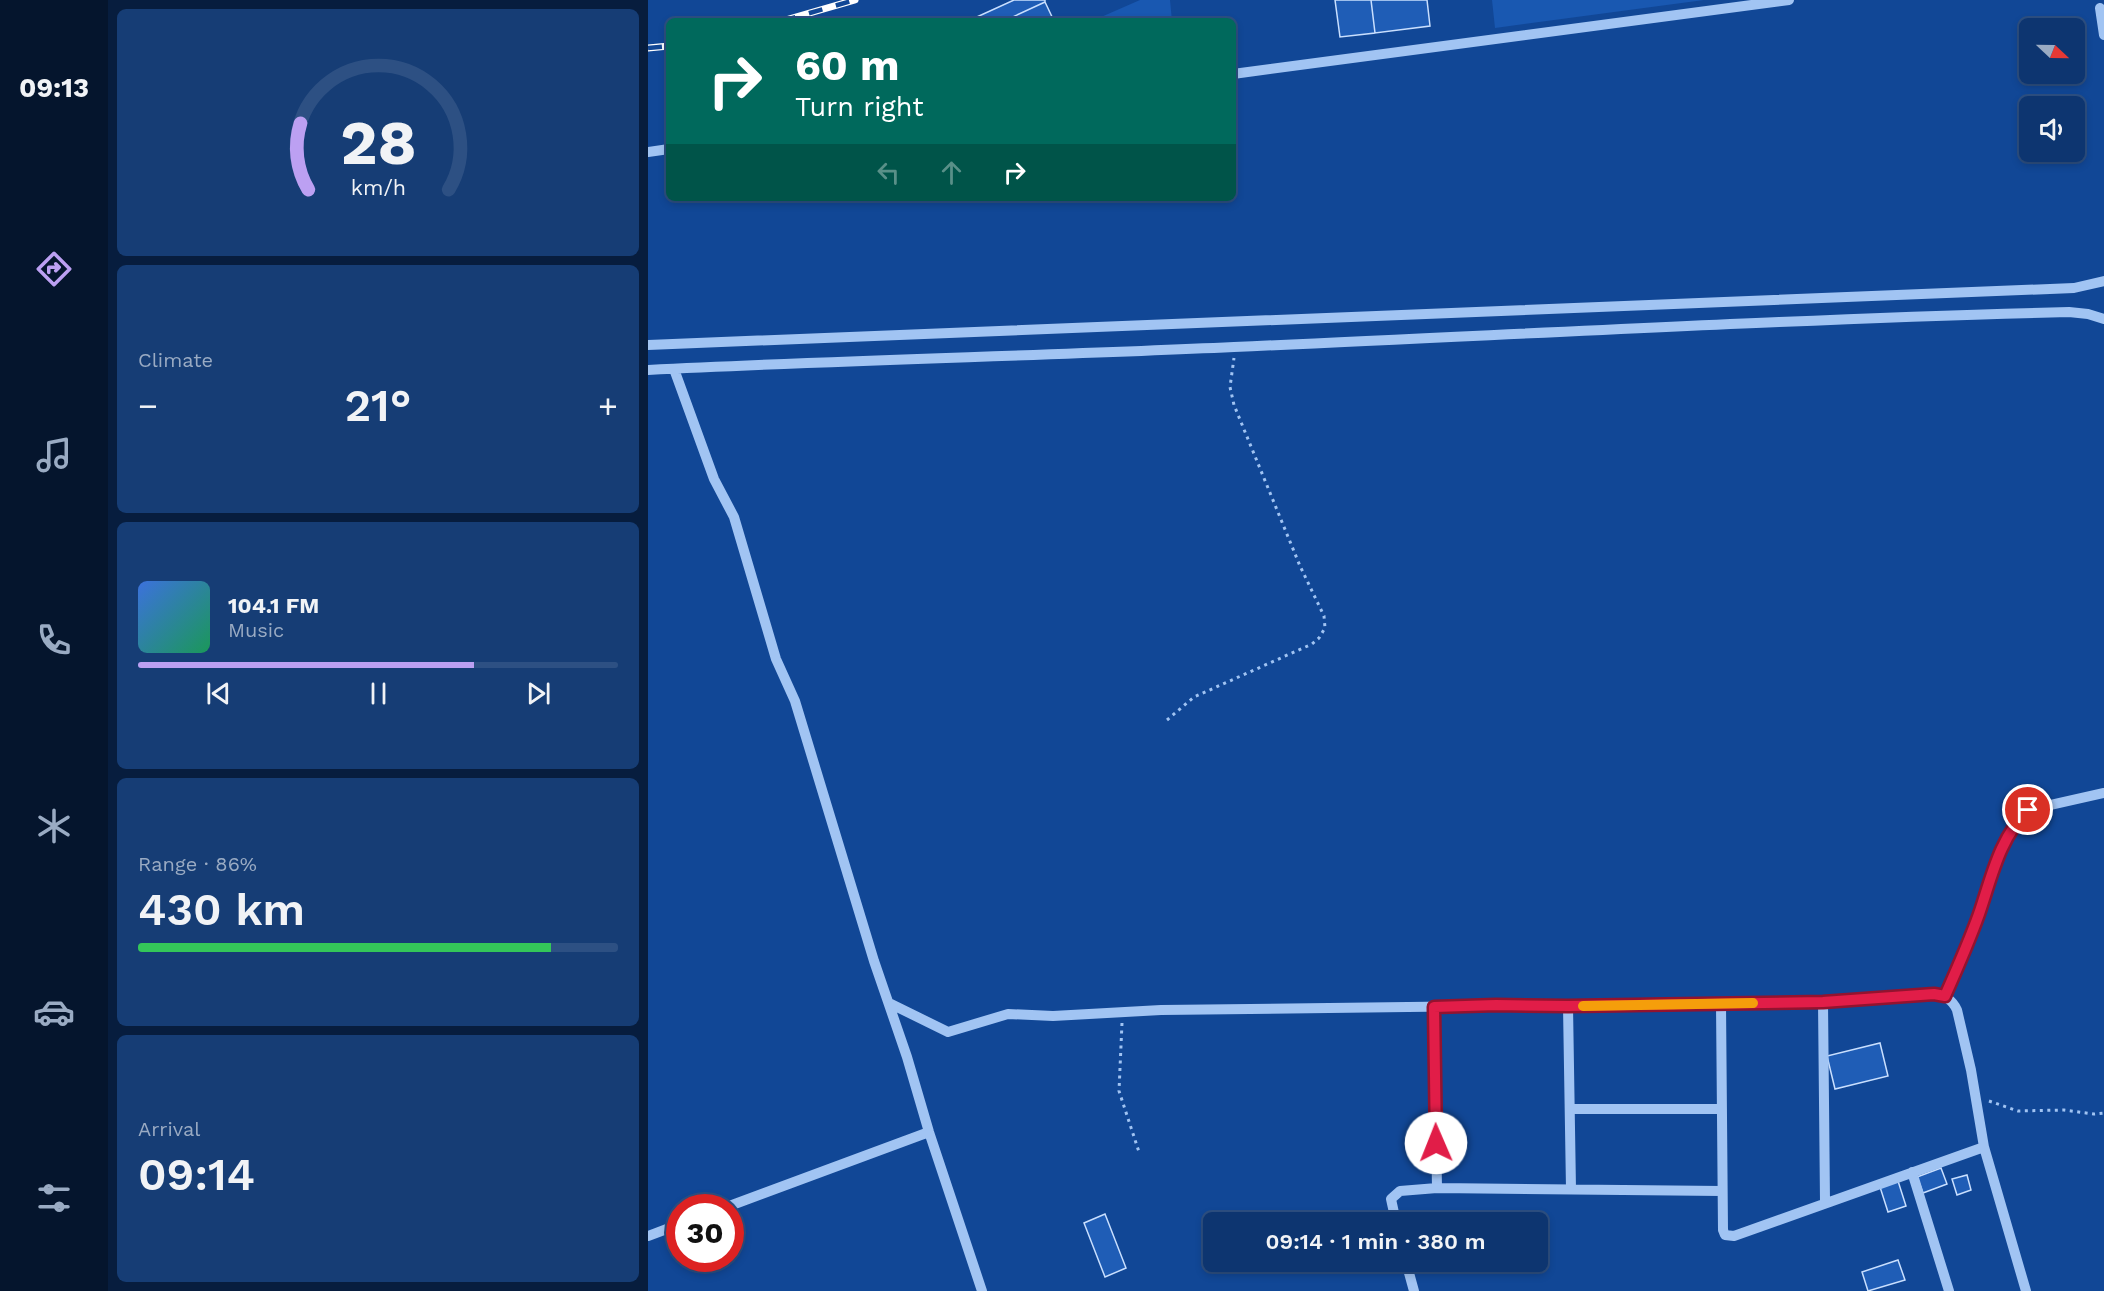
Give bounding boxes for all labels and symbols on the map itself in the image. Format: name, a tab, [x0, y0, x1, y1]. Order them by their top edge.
north arrow	[2019, 18, 2085, 84]
pin	[2002, 784, 2053, 835]
position arrow	[1404, 1111, 1468, 1175]
speed limit sign: 30	[666, 1194, 744, 1272]

